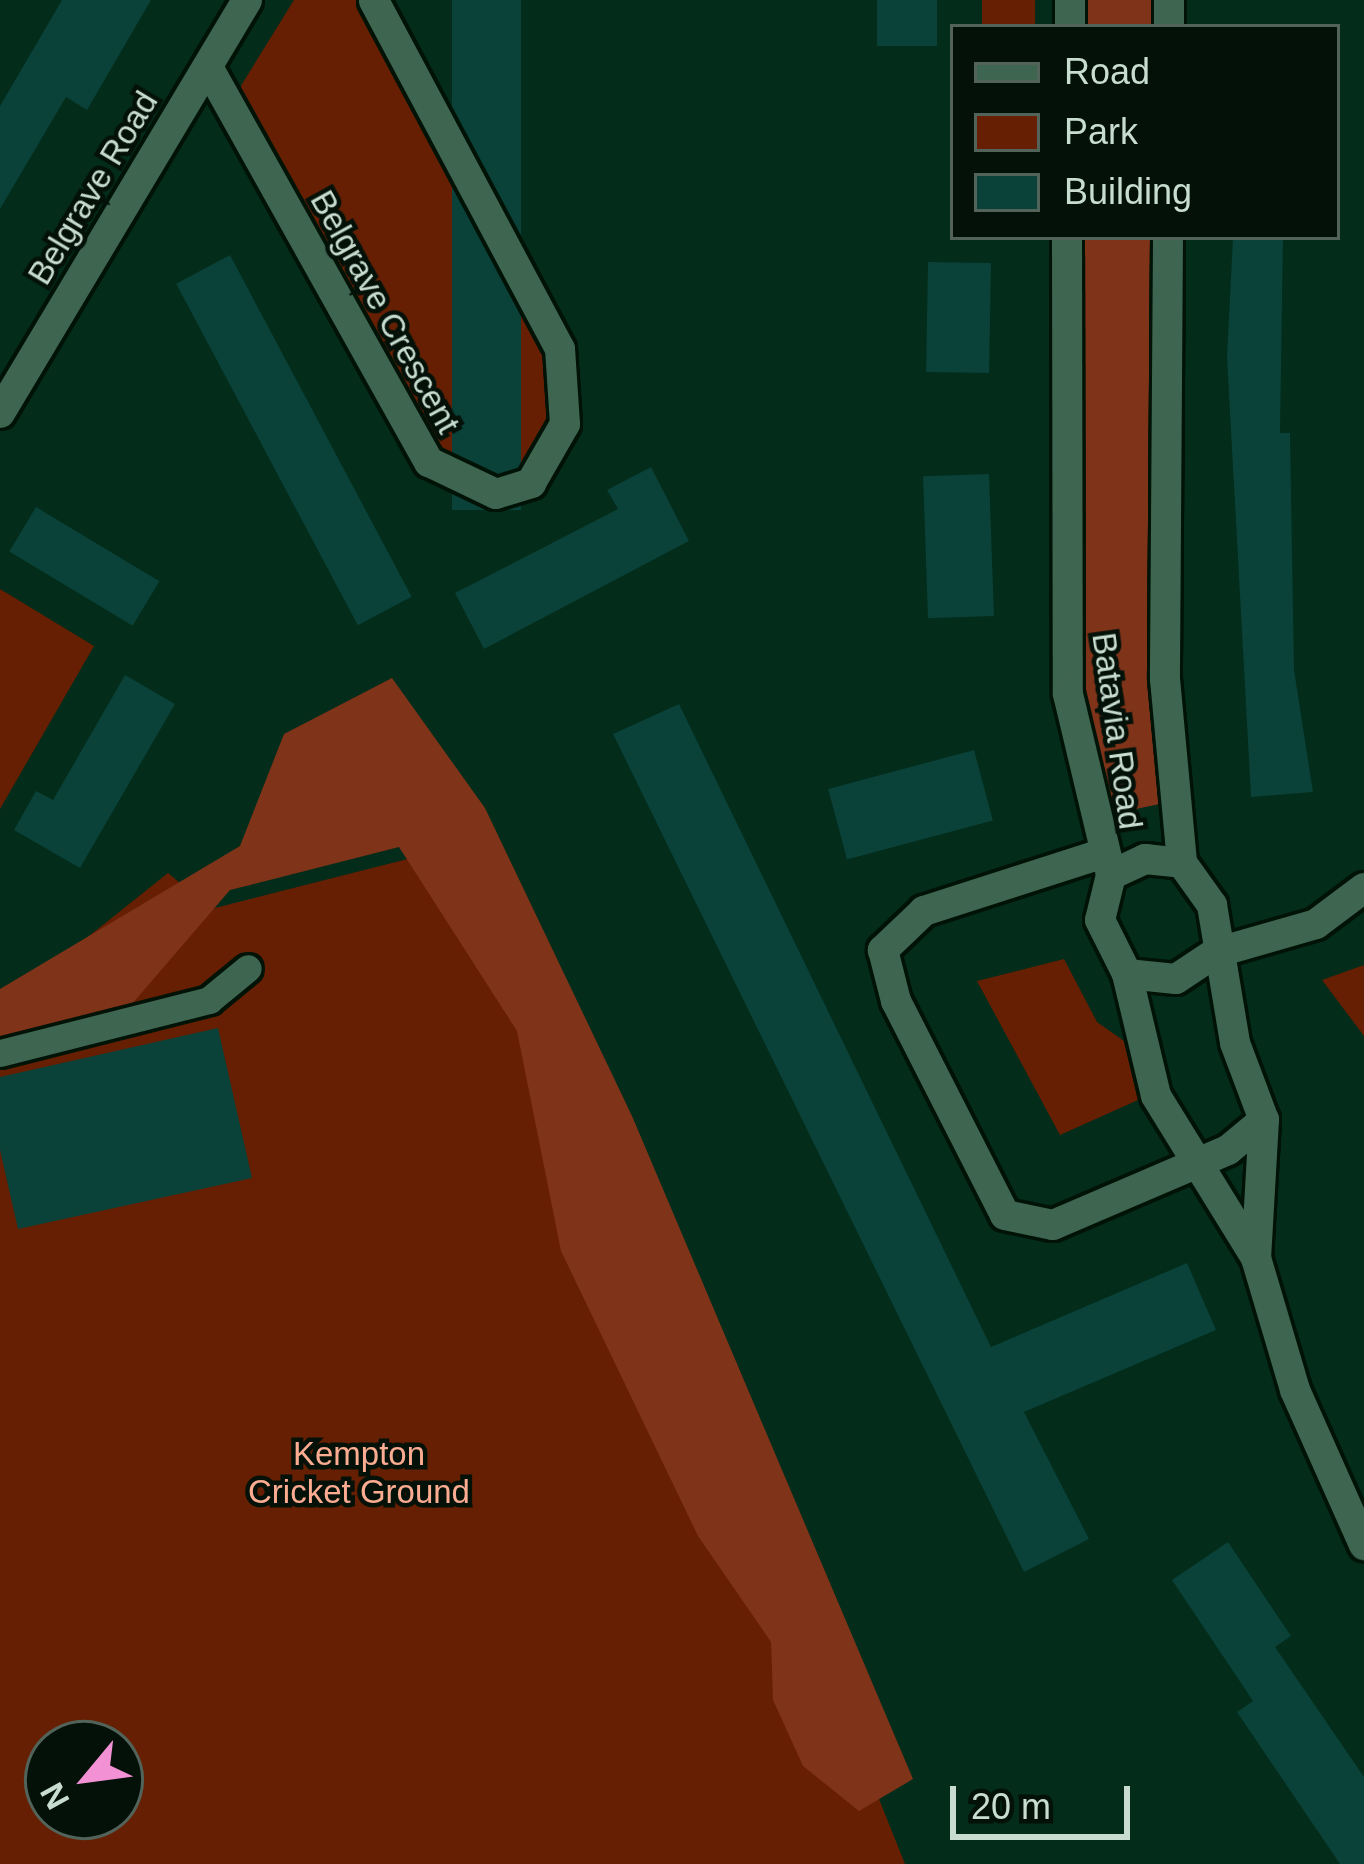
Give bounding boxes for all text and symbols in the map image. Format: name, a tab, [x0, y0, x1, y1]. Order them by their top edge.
legend	[950, 24, 1340, 240]
text: Road	[1064, 51, 1150, 92]
street label: Belgrave Road	[20, 84, 166, 292]
text: Park	[1064, 111, 1138, 152]
text: Building	[1064, 171, 1192, 212]
street label: Belgrave Crescent	[302, 184, 468, 440]
street label: Batavia Road	[1084, 630, 1150, 832]
park label: Kempton Cricket Ground	[248, 1434, 470, 1512]
north arrow	[24, 1720, 144, 1840]
scale bar	[956, 1762, 1136, 1836]
text: N	[33, 1777, 77, 1816]
text: 20 m	[971, 1786, 1051, 1827]

